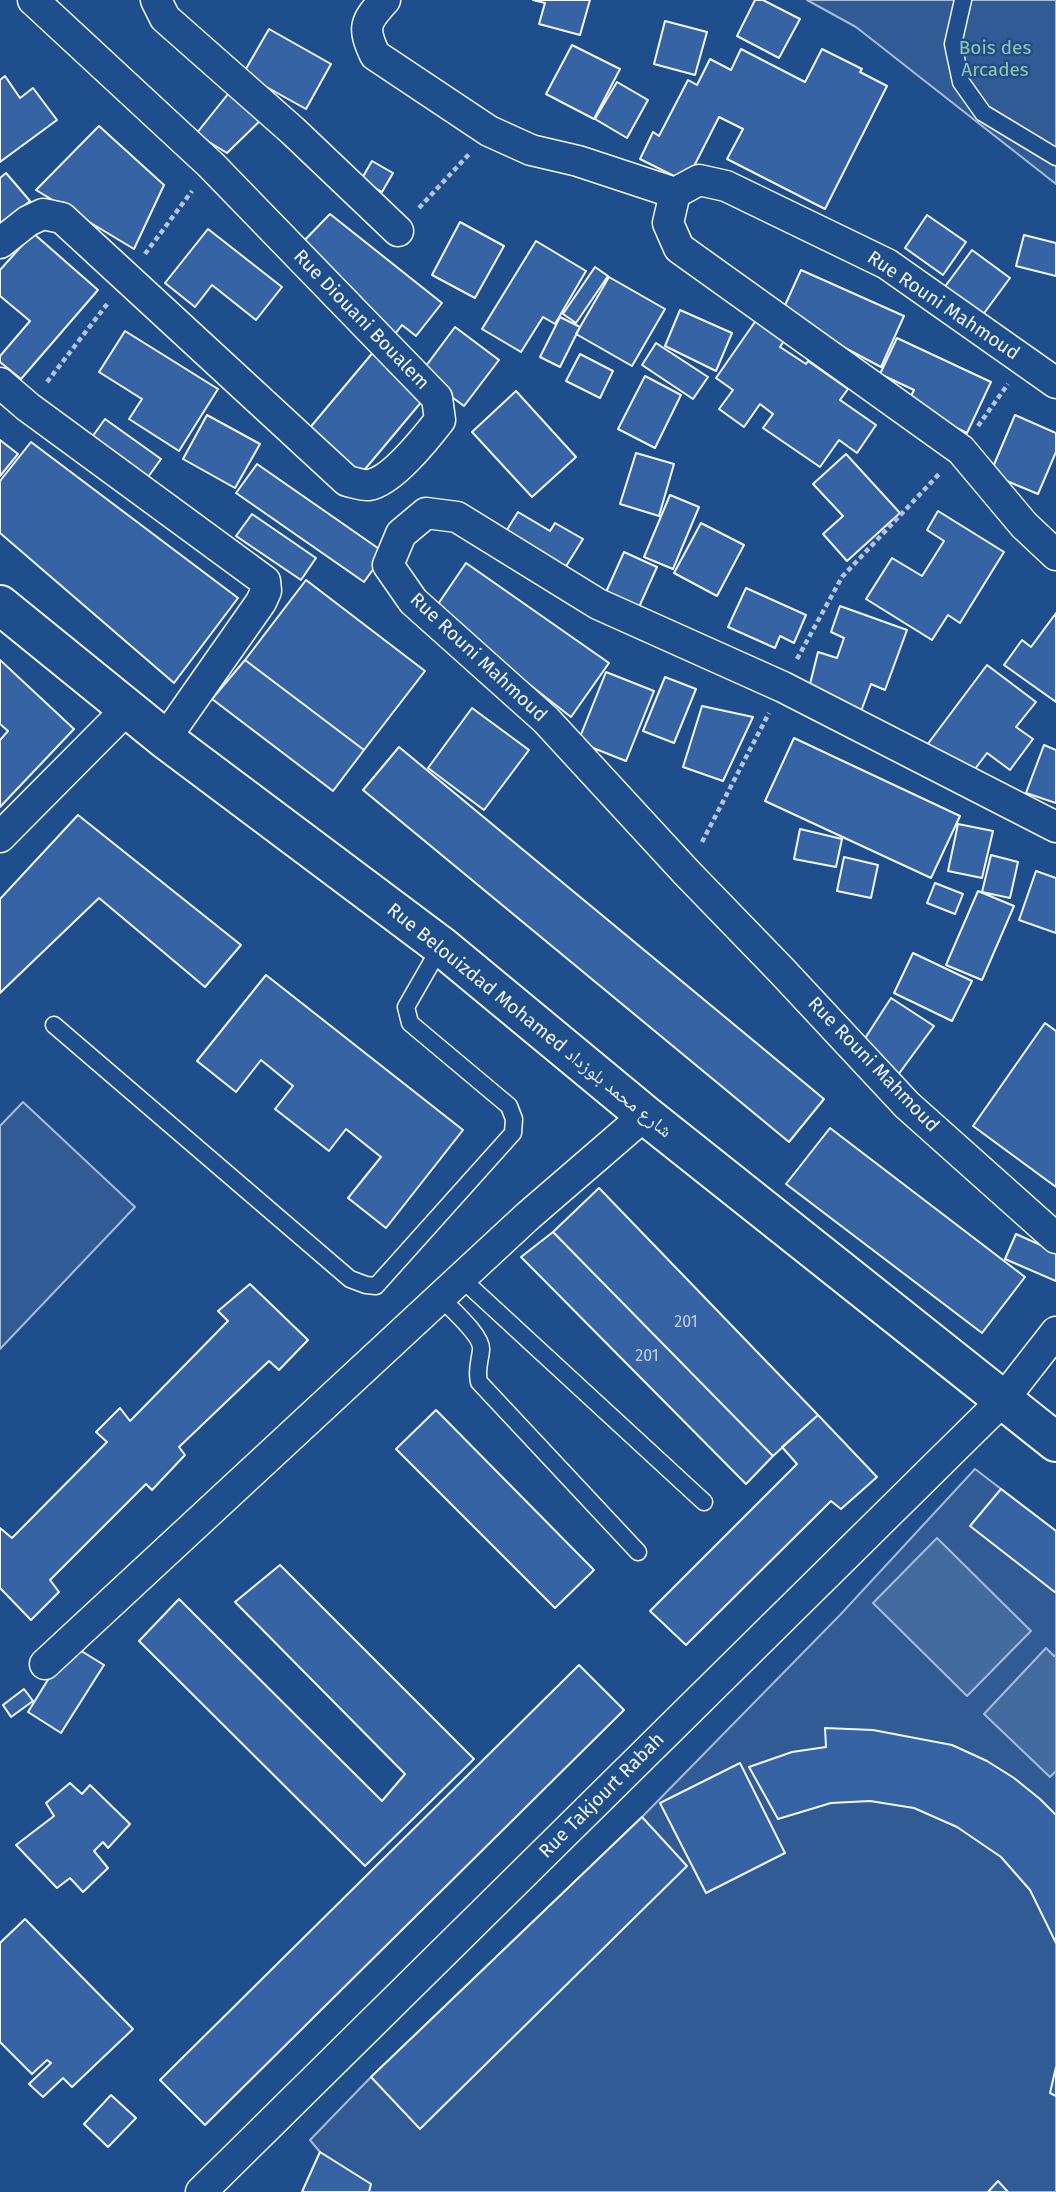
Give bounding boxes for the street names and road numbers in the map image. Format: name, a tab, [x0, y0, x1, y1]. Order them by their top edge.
street label: Rue Diouani Boualem	[288, 245, 434, 395]
street label: Rue Rouni Mahmoud	[862, 247, 1024, 365]
street label: Rue Rouni Mahmoud	[405, 589, 551, 727]
street label: Rue Belouizdad Mohamed شارع محمد بلوزداد	[382, 899, 676, 1143]
street label: Rue Rouni Mahmoud	[803, 993, 943, 1137]
street label: Rue Takjourt Rabah	[535, 1729, 669, 1863]

